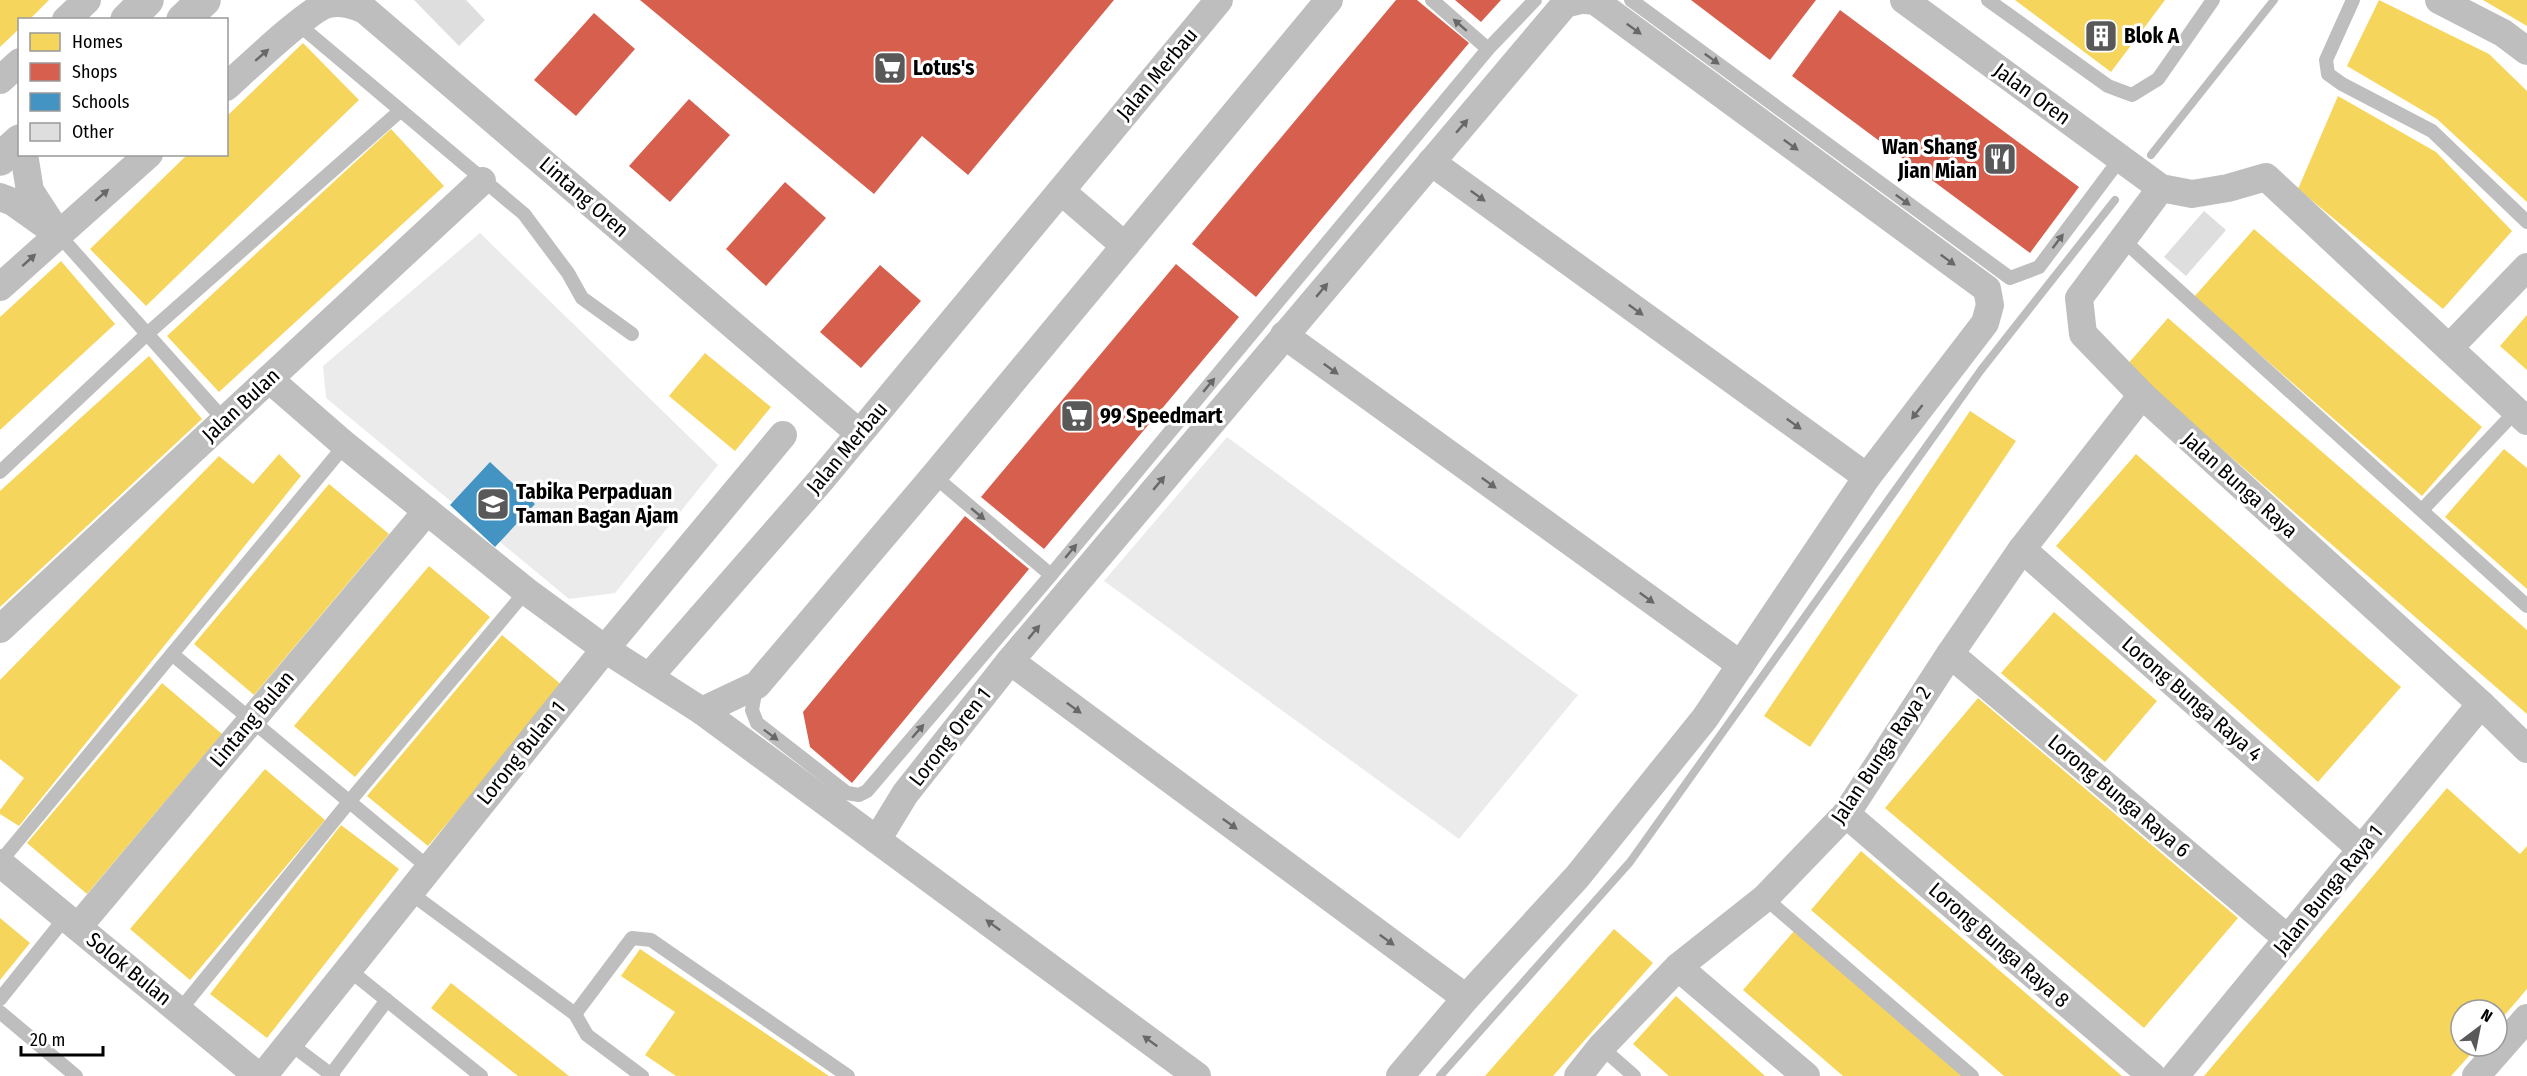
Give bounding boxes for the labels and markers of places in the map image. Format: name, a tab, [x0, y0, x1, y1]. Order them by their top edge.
building icon: Blok A	[2083, 18, 2119, 54]
place label: Blok A	[2124, 23, 2180, 49]
supermarket icon: Lotus's	[872, 50, 908, 86]
place label: Lotus's	[913, 55, 974, 81]
place label: Wan Shang Jian Mian	[1882, 134, 1978, 184]
restaurant icon: Wan Shang Jian Mian	[1982, 141, 2018, 177]
supermarket icon: 99 Speedmart	[1059, 398, 1095, 434]
place label: 99 Speedmart	[1100, 403, 1223, 429]
place label: Tabika Perpaduan Taman Bagan Ajam	[516, 479, 679, 529]
school or university icon: Tabika Perpaduan Taman Bagan Ajam	[475, 486, 511, 522]

